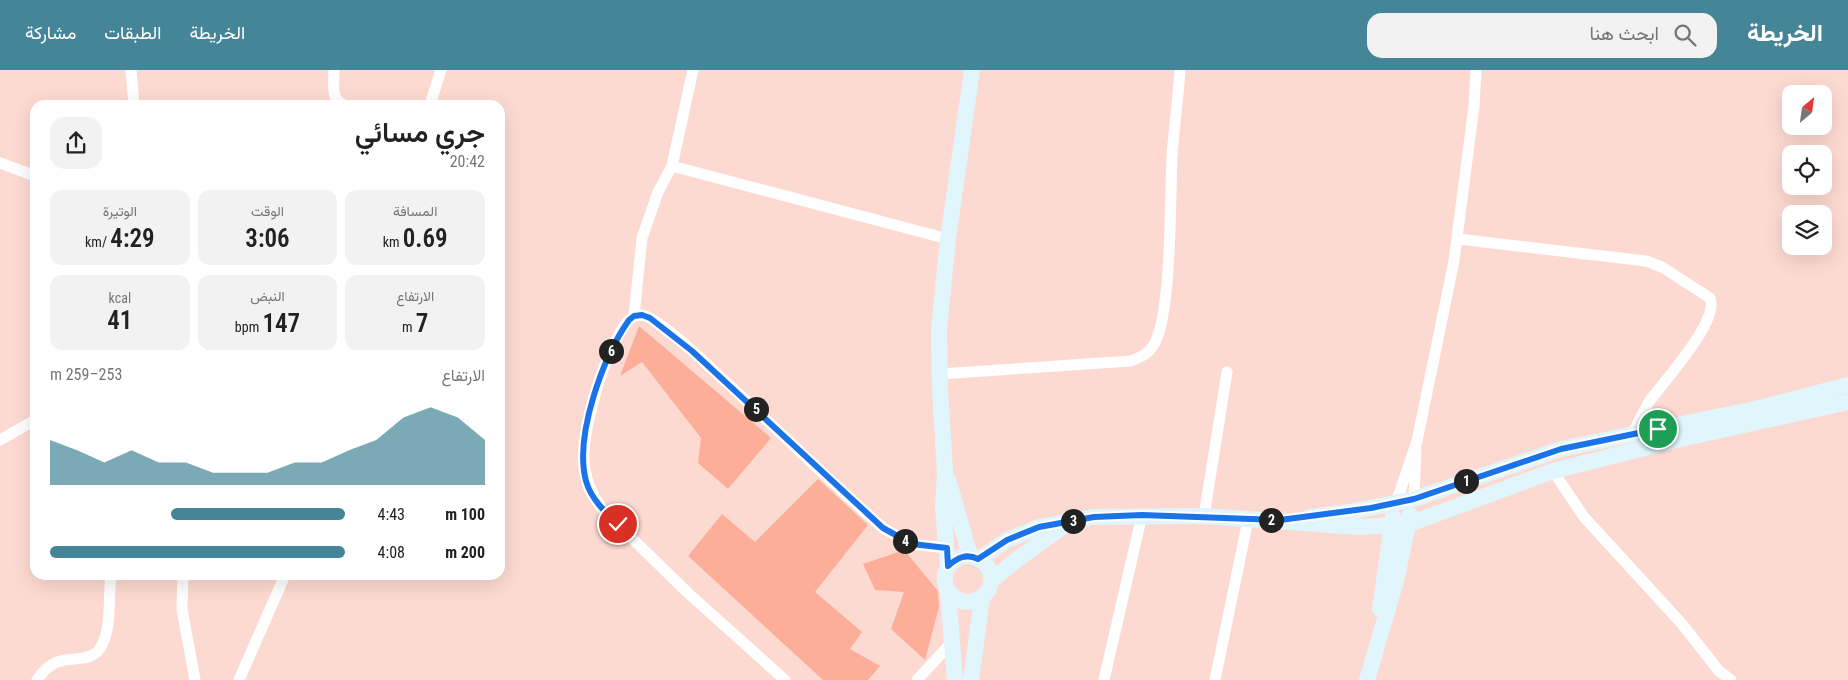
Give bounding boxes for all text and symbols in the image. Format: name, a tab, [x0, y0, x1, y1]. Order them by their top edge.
search box	[1367, 13, 1717, 58]
text: الخريطة	[1747, 19, 1823, 47]
icon: search	[1671, 21, 1699, 49]
text: مشاركة	[25, 22, 76, 43]
text: الطبقات	[104, 22, 161, 43]
text: الخريطة	[189, 22, 245, 43]
text: ابحث هنا	[1589, 22, 1659, 45]
north arrow	[1782, 85, 1832, 135]
map controls	[1782, 85, 1832, 255]
text: جري مسائي	[355, 116, 485, 149]
button: share	[50, 117, 102, 169]
button: locate	[1782, 145, 1832, 195]
text: 20:42	[450, 152, 485, 171]
text: الوتيرة	[103, 203, 137, 219]
text: الوقت	[251, 203, 284, 219]
text: المسافة	[393, 203, 437, 219]
button: layers	[1782, 205, 1832, 255]
text: 4:29	[110, 224, 155, 253]
text: 3:06	[245, 224, 290, 253]
text: 0.69	[403, 224, 448, 253]
text: /km	[85, 234, 110, 250]
text: km	[383, 234, 403, 250]
text: النبض	[250, 288, 285, 304]
text: الارتفاع	[396, 288, 434, 304]
text: kcal	[109, 290, 131, 306]
text: 41	[107, 306, 132, 335]
text: 147	[262, 309, 300, 338]
text: 7	[416, 309, 428, 338]
text: bpm	[235, 319, 262, 335]
text: m	[402, 319, 416, 335]
pin: 6	[598, 338, 624, 364]
text: 6	[608, 343, 615, 359]
text: 253–259 m	[50, 365, 122, 384]
text: الارتفاع	[442, 366, 485, 385]
pin: 5	[744, 396, 768, 422]
text: 5	[753, 401, 760, 417]
pin	[1637, 408, 1679, 450]
icon: arrive	[1644, 415, 1672, 443]
pin: 1	[1454, 468, 1478, 494]
text: 1	[1463, 473, 1470, 489]
pin	[597, 503, 639, 545]
text: 4:43	[378, 505, 405, 524]
text: 100 m	[445, 505, 485, 524]
pin: 3	[1060, 508, 1086, 534]
pin: 2	[1258, 508, 1284, 532]
icon: check	[604, 510, 632, 538]
text: 2	[1268, 512, 1275, 528]
text: 3	[1070, 513, 1077, 529]
pin: 4	[892, 528, 918, 554]
text: 4	[902, 533, 909, 549]
text: 4:08	[378, 543, 405, 562]
text: 200 m	[445, 543, 485, 562]

